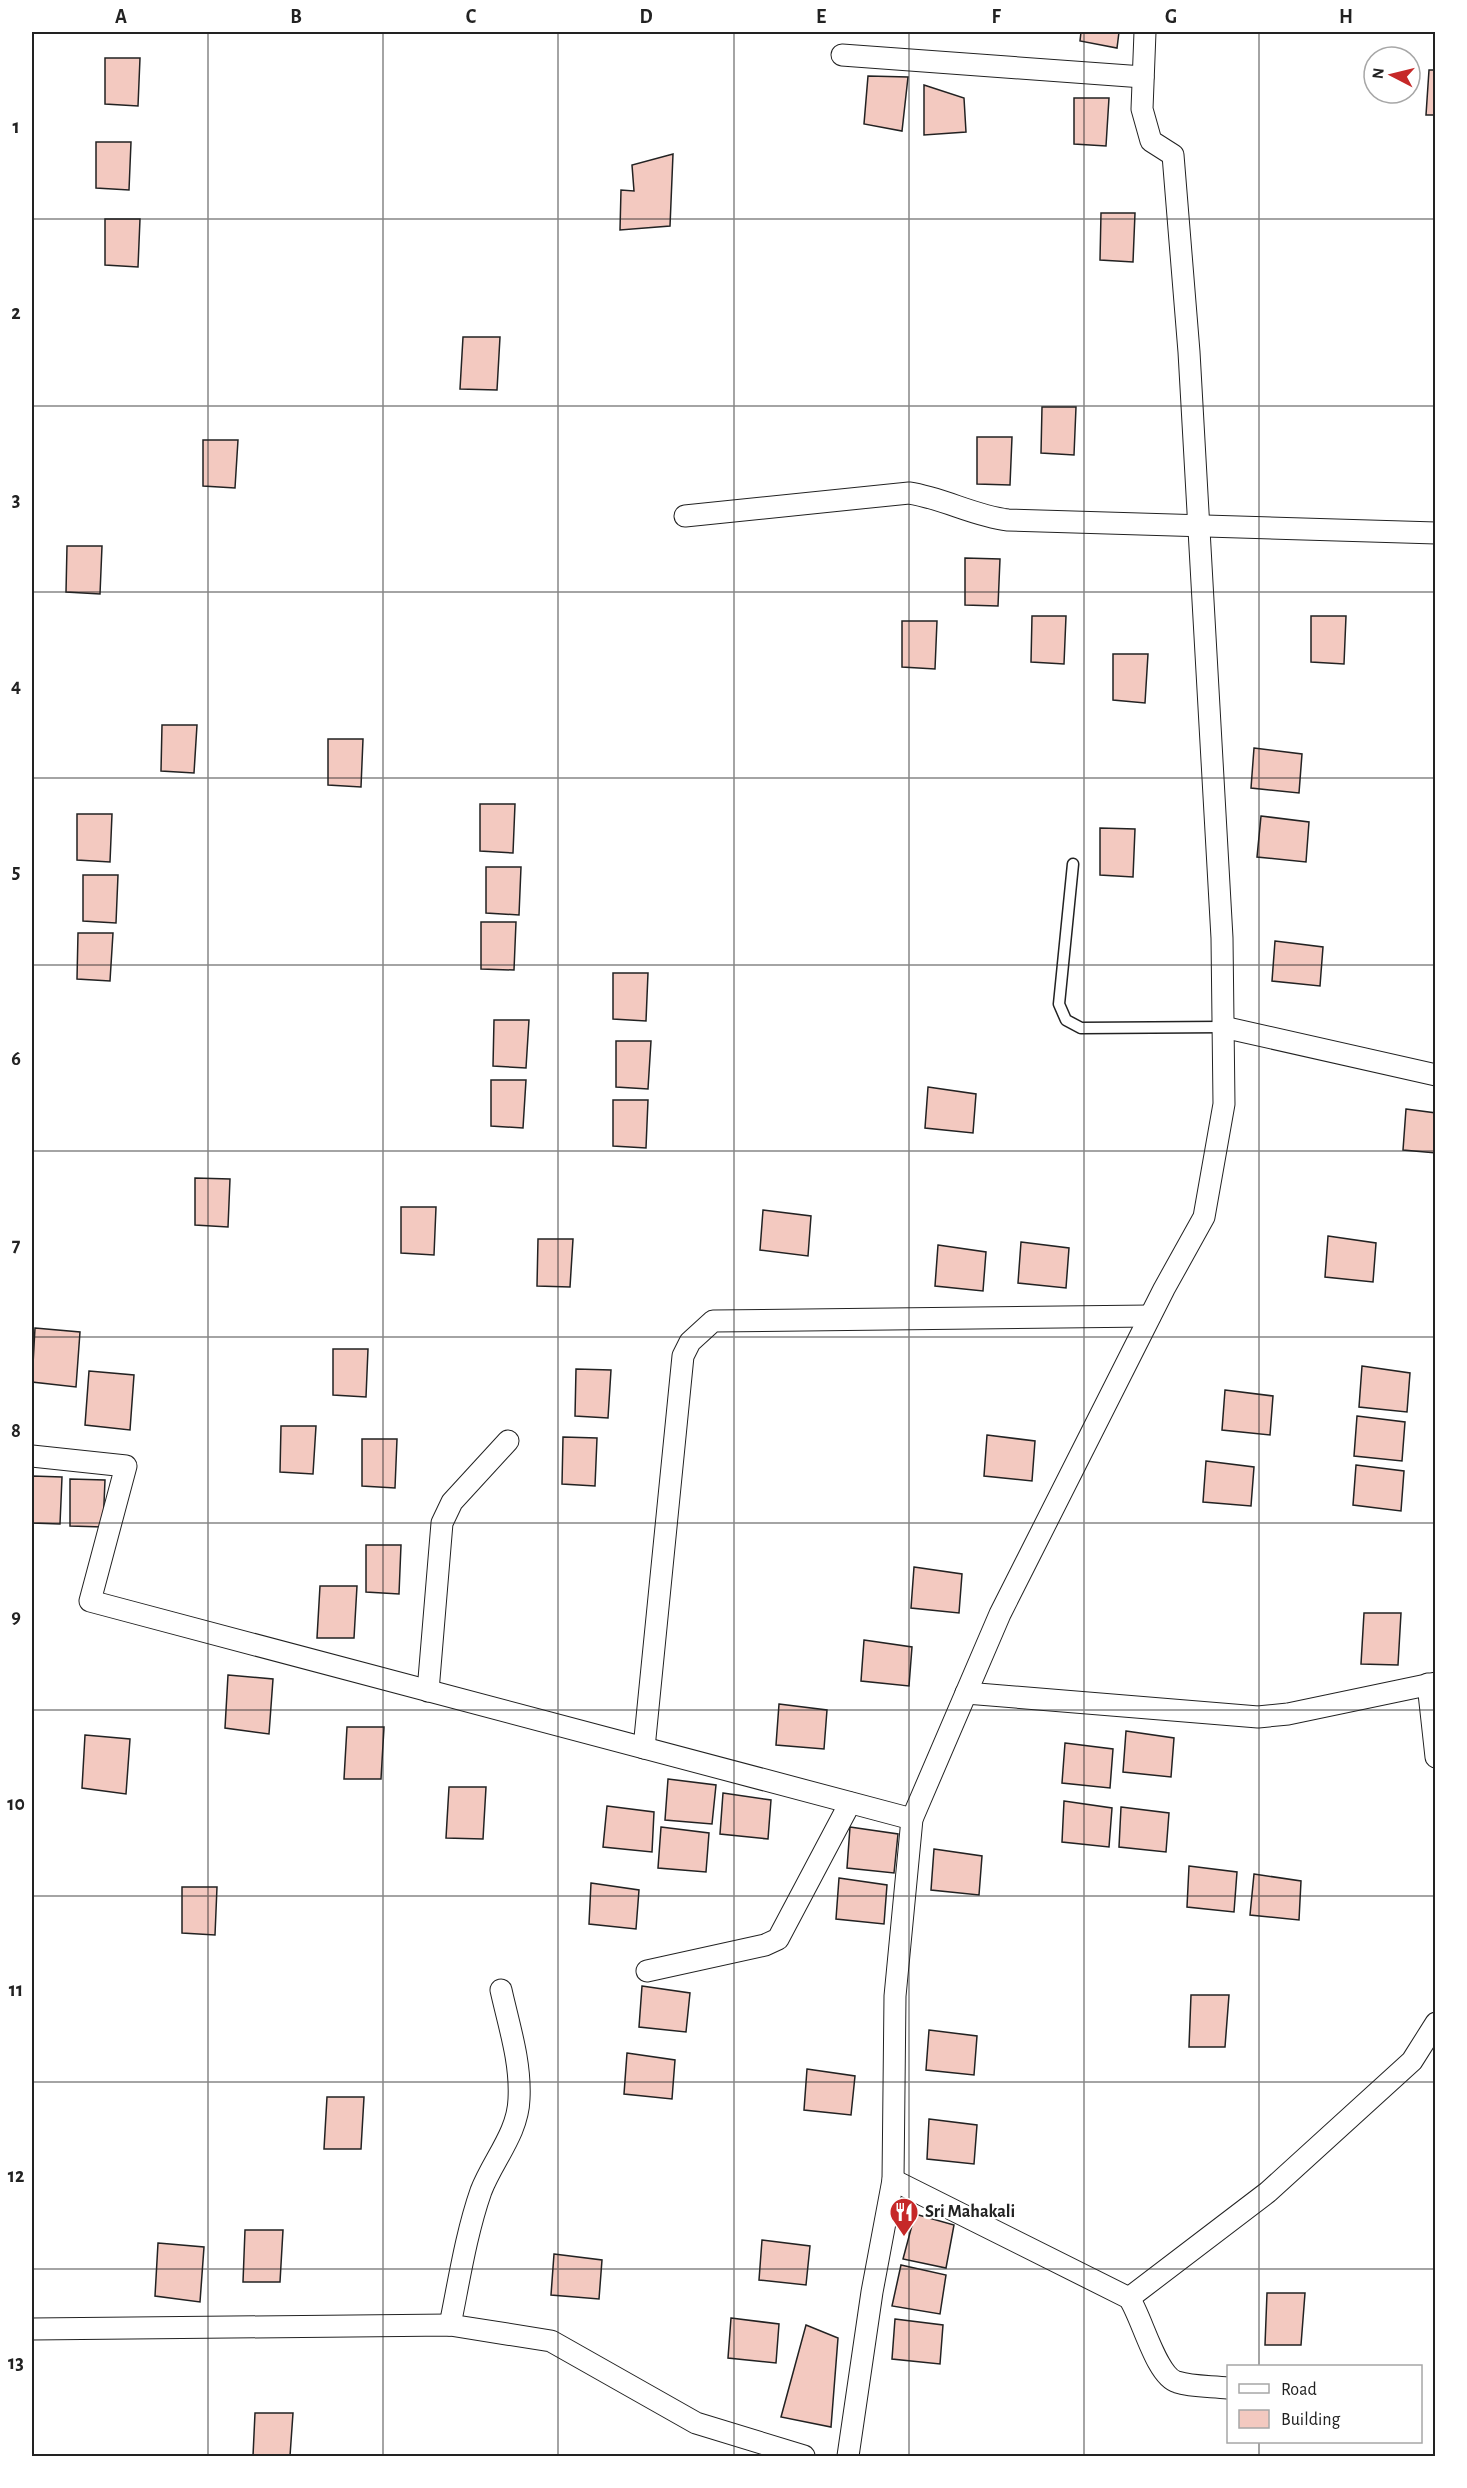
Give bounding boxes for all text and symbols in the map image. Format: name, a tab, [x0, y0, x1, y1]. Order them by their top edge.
text: A	[115, 7, 127, 27]
text: B	[290, 7, 302, 27]
text: C	[466, 7, 477, 27]
text: D	[639, 7, 653, 27]
text: E	[816, 7, 826, 27]
text: F	[991, 7, 1001, 27]
text: G	[1165, 7, 1177, 27]
text: H	[1339, 7, 1353, 27]
north arrow	[1362, 45, 1422, 105]
text: N	[1369, 67, 1387, 80]
text: 1	[12, 117, 20, 137]
text: 2	[11, 303, 21, 323]
text: 3	[12, 490, 20, 510]
text: 4	[11, 676, 21, 696]
text: 5	[12, 862, 20, 882]
text: 6	[11, 1049, 21, 1069]
text: 7	[12, 1235, 21, 1255]
text: 8	[11, 1421, 21, 1441]
text: 9	[11, 1607, 21, 1627]
text: 10	[7, 1794, 25, 1814]
text: 11	[9, 1980, 23, 2000]
text: 12	[8, 2166, 24, 2186]
restaurant icon: Sri Mahakali	[888, 2196, 920, 2238]
place label: Sri Mahakali	[925, 2203, 1015, 2221]
text: 13	[8, 2353, 24, 2373]
legend	[1227, 2365, 1422, 2443]
text: Road	[1281, 2381, 1317, 2399]
text: Building	[1281, 2411, 1341, 2429]

